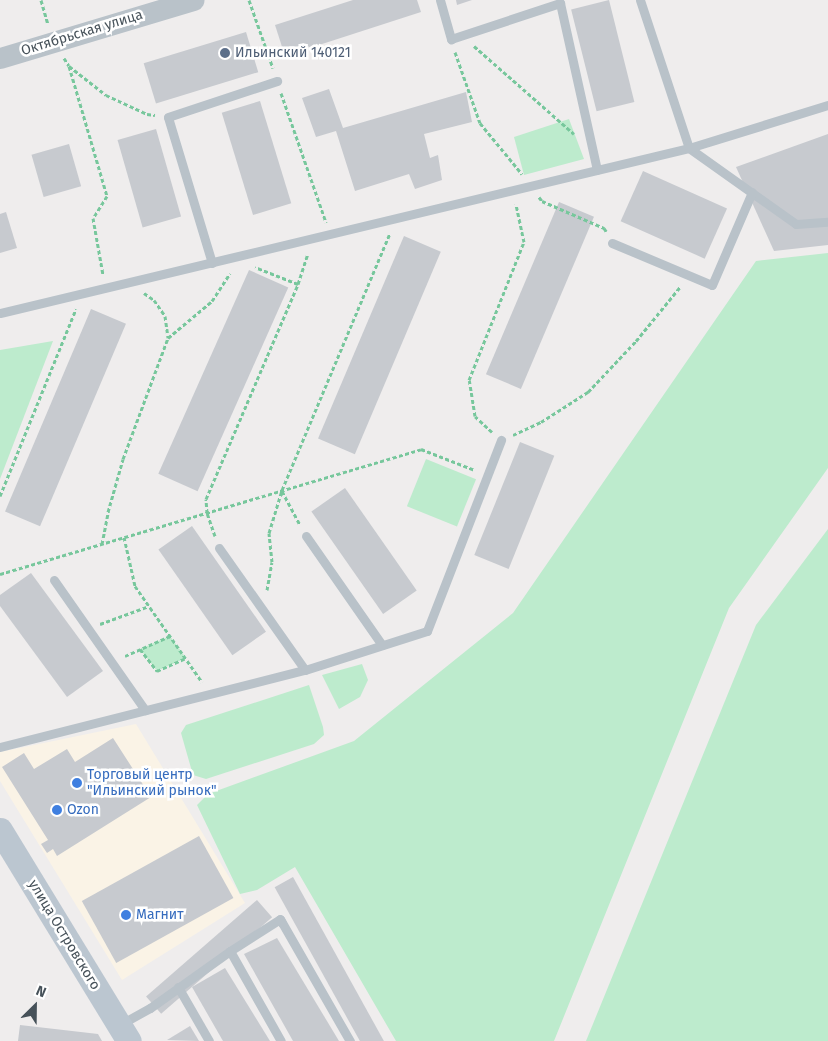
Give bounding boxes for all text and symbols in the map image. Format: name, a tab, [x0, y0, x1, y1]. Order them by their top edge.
street label: Октябрьская улица	[19, 7, 145, 59]
place label: Ильинский 140121	[235, 45, 351, 61]
marker: Ильинский 140121	[219, 47, 231, 59]
place label: Торговый центр "Ильинский рынок"	[87, 767, 217, 800]
marker: Торговый центр "Ильинский рынок"	[71, 777, 83, 789]
place label: Ozon	[67, 802, 99, 818]
marker: Ozon	[51, 804, 63, 816]
street label: улица Островского	[24, 877, 104, 993]
place label: Магнит	[136, 907, 184, 923]
marker: Магнит	[120, 909, 132, 921]
north arrow	[10, 981, 60, 1031]
text: N	[33, 982, 49, 1001]

